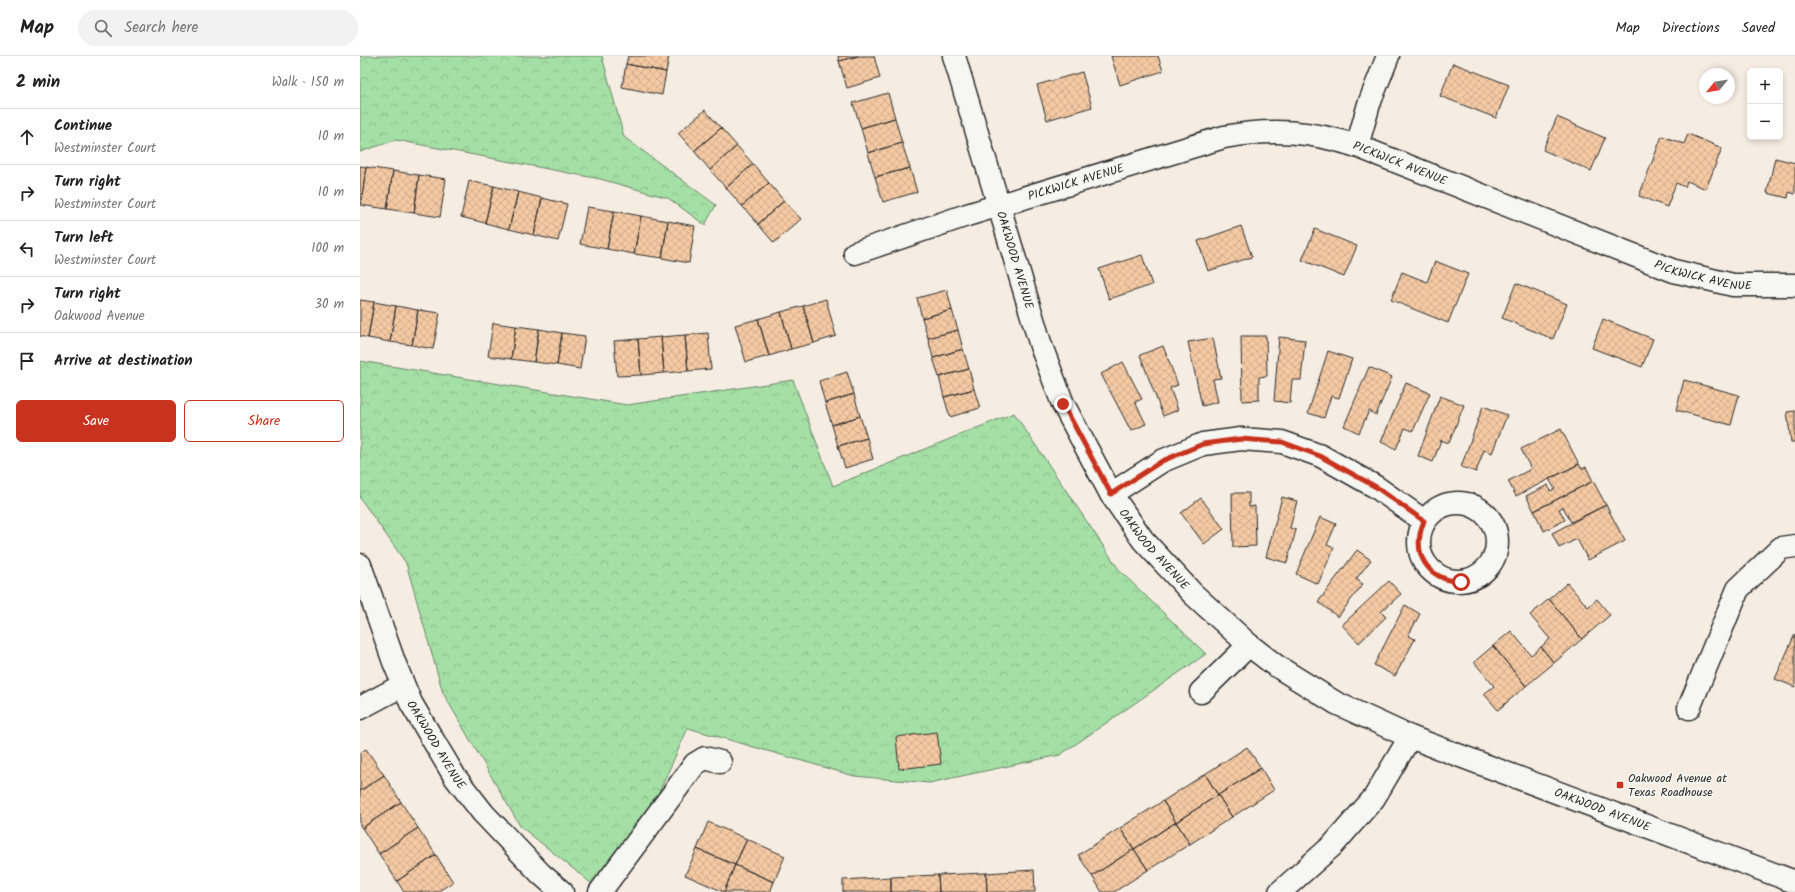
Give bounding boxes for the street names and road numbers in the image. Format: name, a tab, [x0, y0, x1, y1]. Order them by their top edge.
street label: PICKWICK AVENUE	[1351, 136, 1451, 190]
street label: PICKWICK AVENUE	[1025, 158, 1127, 206]
street label: OAKWOOD AVENUE	[992, 209, 1039, 312]
street label: PICKWICK AVENUE	[1652, 255, 1753, 295]
street label: OAKWOOD AVENUE	[1114, 505, 1195, 595]
street label: OAKWOOD AVENUE	[402, 697, 471, 794]
street label: OAKWOOD AVENUE	[1552, 783, 1654, 837]

